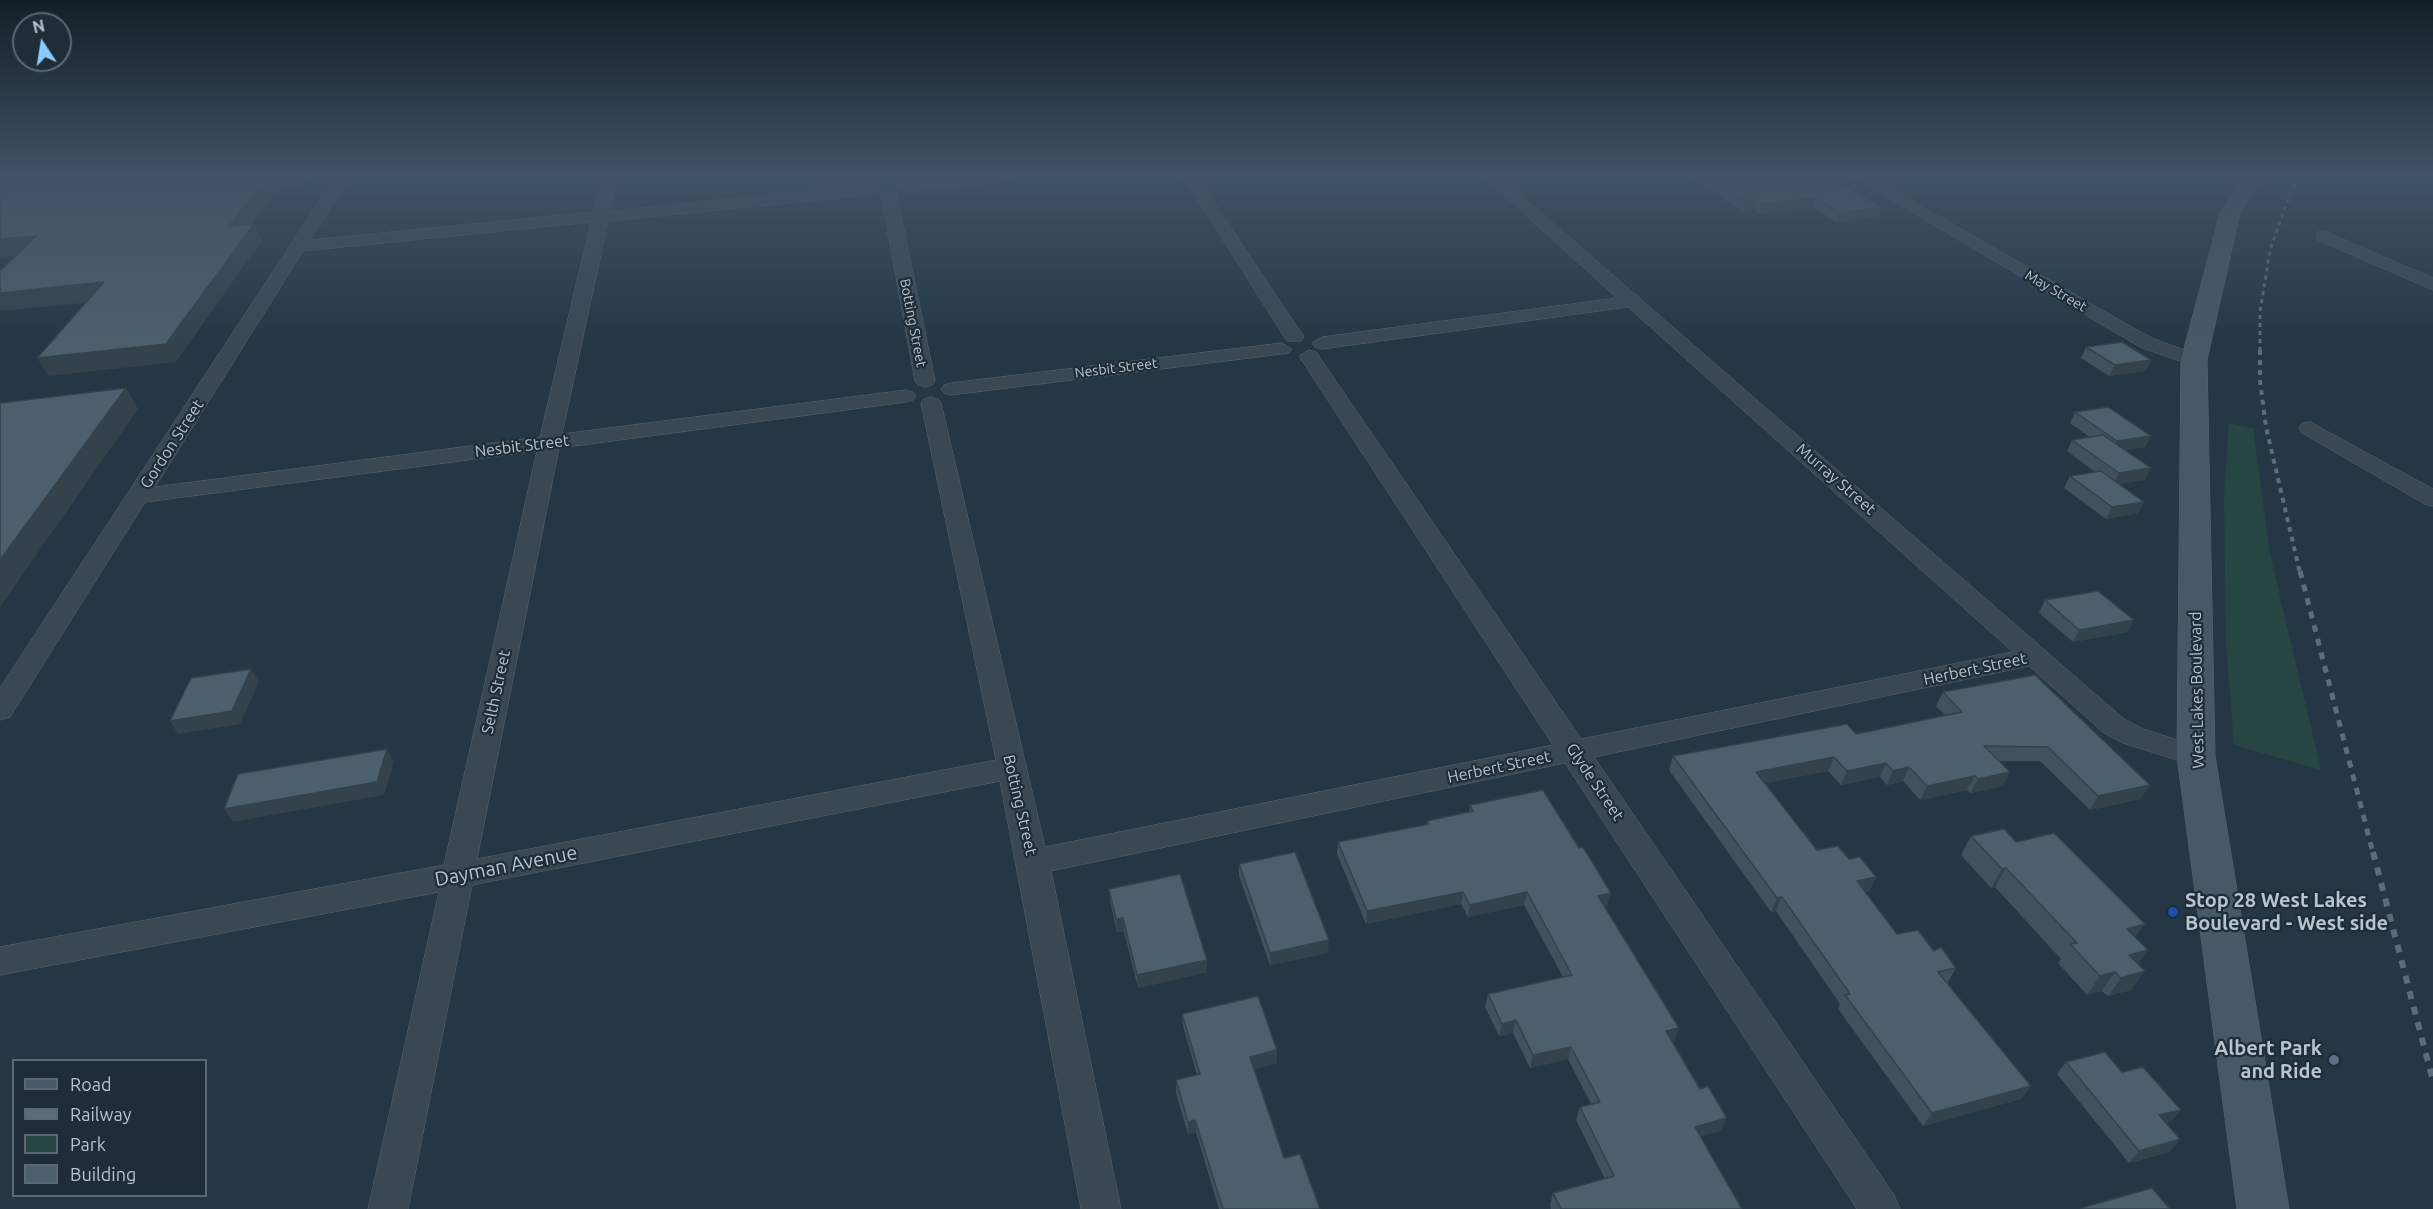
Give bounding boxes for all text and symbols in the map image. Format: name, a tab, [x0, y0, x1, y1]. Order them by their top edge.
north arrow	[12, 12, 72, 72]
text: N	[31, 16, 46, 36]
street label: May Street	[2022, 267, 2090, 315]
street label: Botting Street	[896, 277, 930, 369]
street label: Nesbit Street	[1074, 355, 1158, 381]
street label: Gordon Street	[136, 396, 208, 492]
street label: Nesbit Street	[474, 431, 570, 461]
street label: Murray Street	[1792, 439, 1880, 519]
street label: West Lakes Boulevard	[2186, 611, 2208, 769]
street label: Selth Street	[478, 648, 514, 736]
street label: Herbert Street	[1922, 649, 2028, 689]
street label: Glyde Street	[1562, 740, 1628, 824]
street label: Herbert Street	[1446, 747, 1552, 787]
street label: Botting Street	[999, 753, 1041, 857]
street label: Dayman Avenue	[433, 840, 579, 892]
place label: Stop 28 West Lakes Boulevard - West side	[2185, 888, 2388, 935]
marker: Stop 28 West Lakes Boulevard - West side	[2166, 905, 2180, 919]
place label: Albert Park and Ride	[2214, 1036, 2322, 1083]
marker: Albert Park and Ride	[2327, 1053, 2341, 1067]
legend	[12, 1059, 207, 1197]
text: Road	[70, 1074, 112, 1094]
text: Railway	[70, 1104, 131, 1124]
text: Park	[70, 1134, 106, 1154]
text: Building	[70, 1164, 136, 1184]

